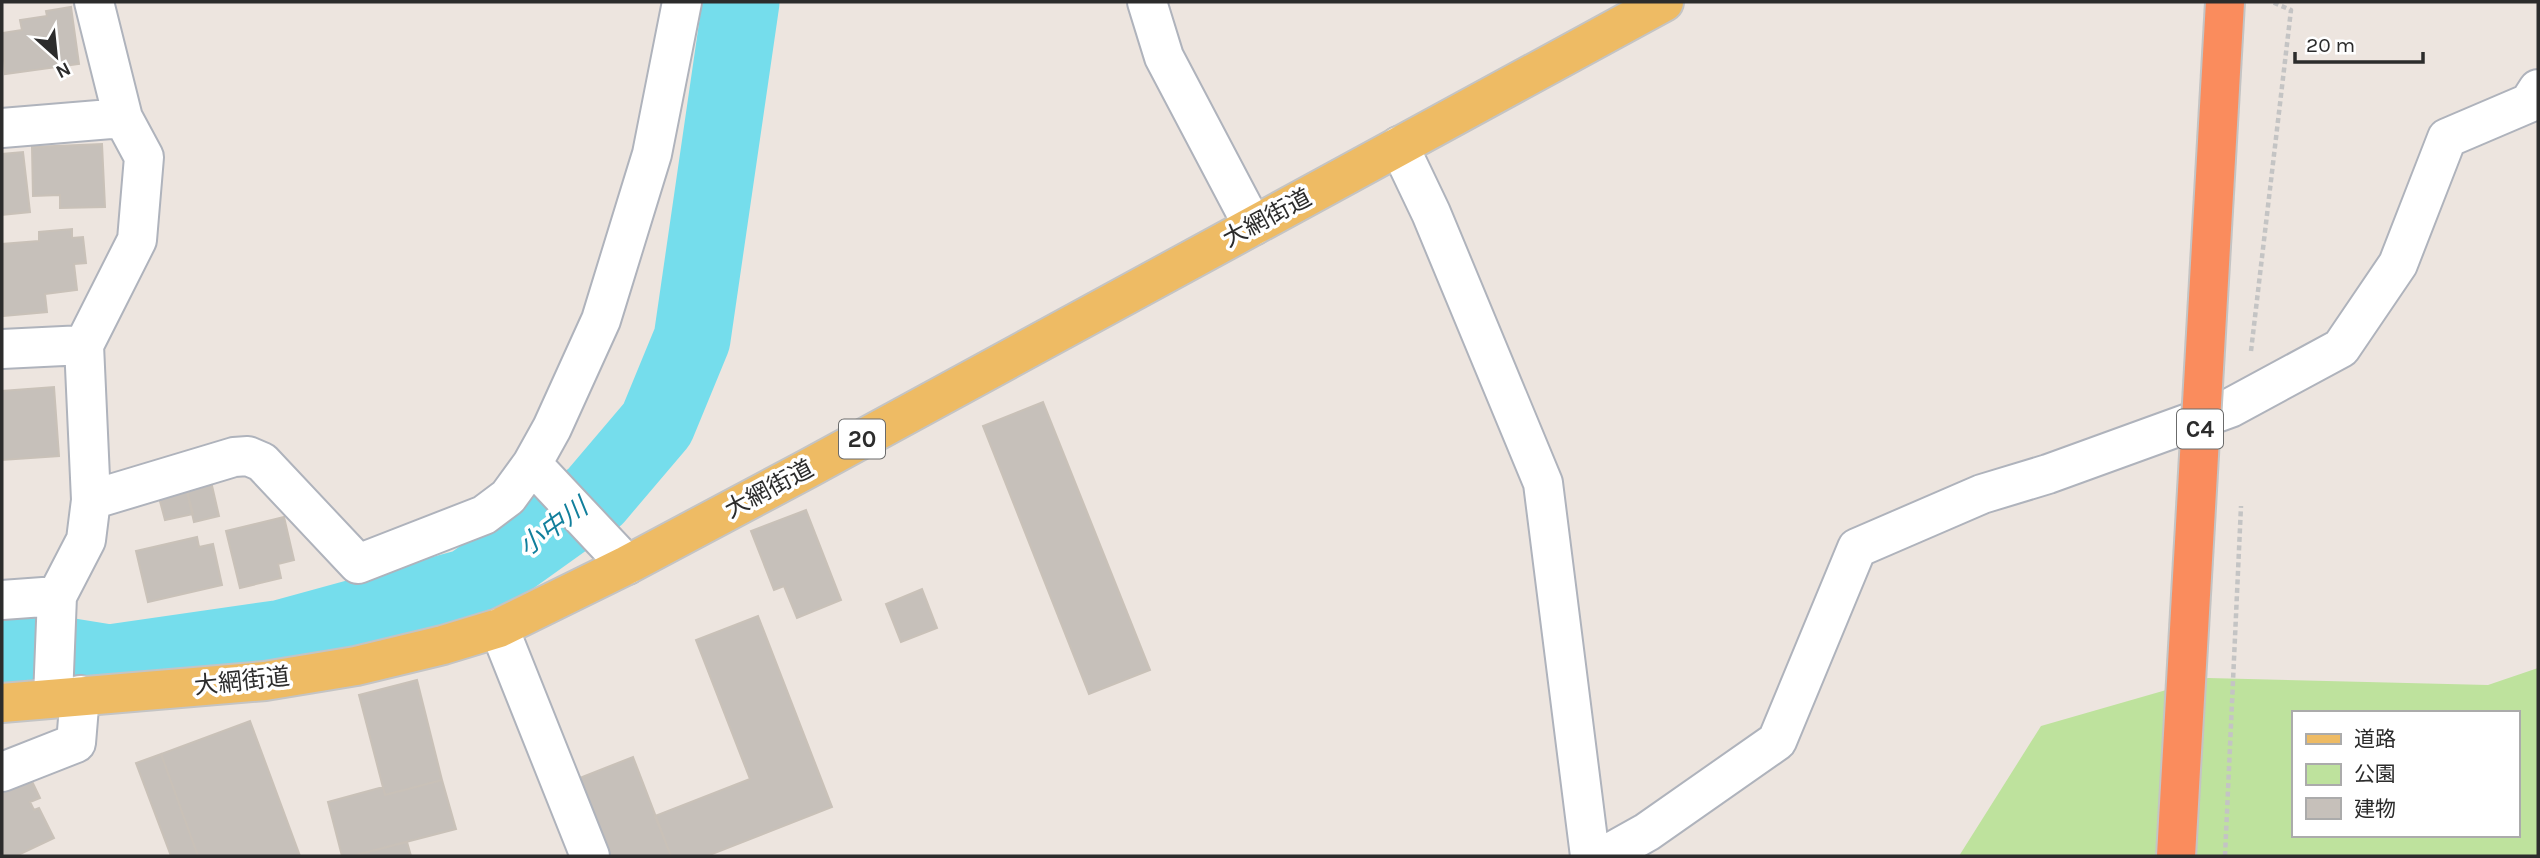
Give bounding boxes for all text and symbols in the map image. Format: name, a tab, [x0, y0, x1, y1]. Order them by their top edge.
north arrow	[21, 21, 91, 91]
scale bar	[2295, 21, 2423, 65]
text: 20 m	[2306, 33, 2355, 57]
text: N	[52, 57, 74, 83]
street label: 大網街道	[1218, 183, 1316, 253]
road number: C4	[2177, 410, 2223, 448]
road number: 20	[839, 420, 885, 458]
street label: 大網街道	[720, 454, 818, 524]
water label: 小中川	[512, 490, 596, 562]
street label: 大網街道	[193, 662, 291, 700]
legend	[2292, 711, 2519, 837]
text: 道路	[2354, 727, 2396, 751]
text: 公園	[2354, 762, 2396, 786]
text: 建物	[2354, 797, 2396, 821]

